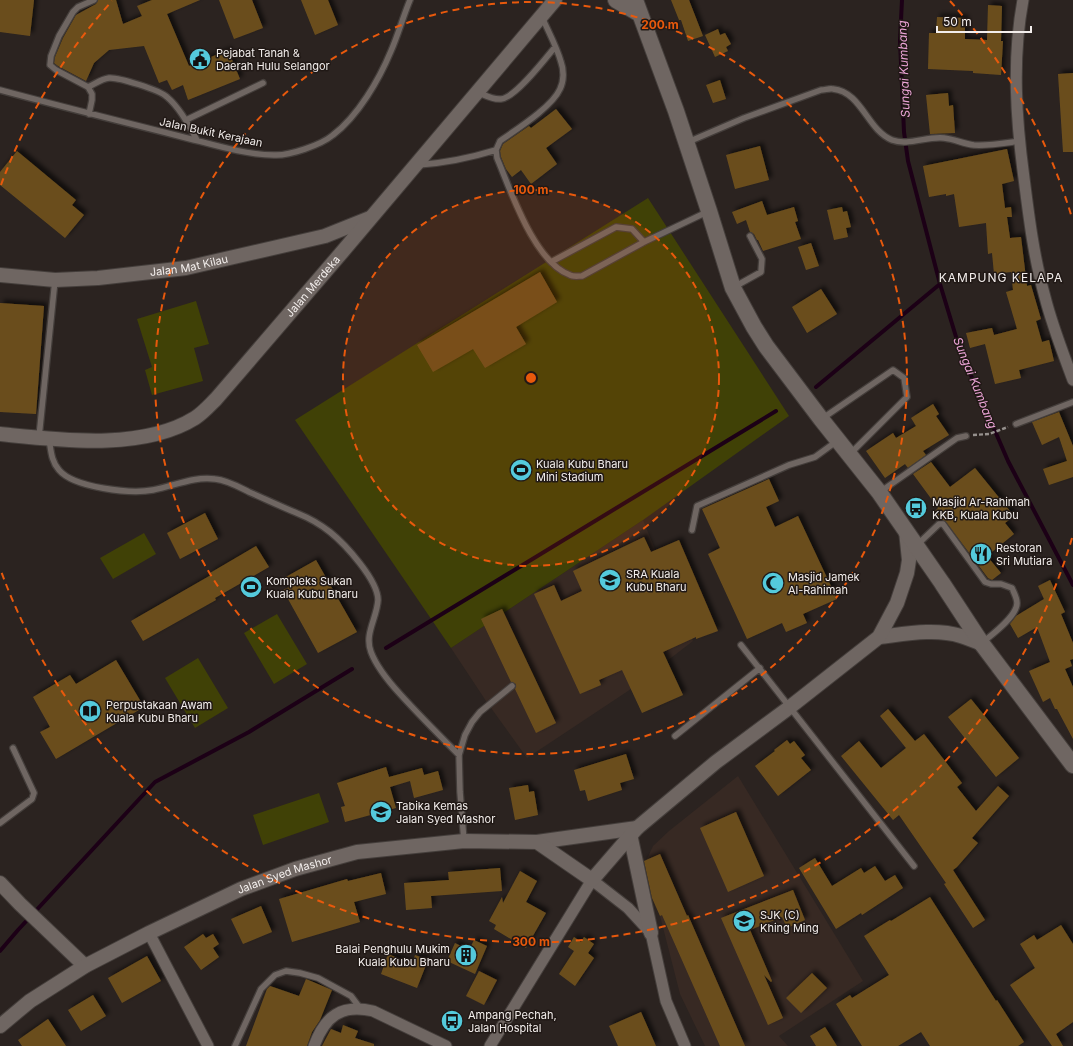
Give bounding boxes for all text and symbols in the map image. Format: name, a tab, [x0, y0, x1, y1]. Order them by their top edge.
scale bar	[937, 8, 1031, 34]
text: 50 m	[943, 14, 972, 29]
text: 200 m	[641, 17, 679, 32]
water label: Sungai Kumbang	[894, 20, 913, 118]
public building icon: Pejabat Tanah & Daerah Hulu Selangor	[187, 46, 213, 72]
place label: Pejabat Tanah & Daerah Hulu Selangor	[216, 46, 330, 73]
street label: Jalan Bukit Kerajaan	[158, 114, 264, 150]
text: 100 m	[513, 182, 549, 197]
street label: Jalan Mat Kilau	[149, 252, 229, 279]
street label: Jalan Merdeka	[282, 253, 343, 320]
district label: KAMPUNG KELAPA	[939, 270, 1063, 285]
water label: Sungai Kumbang	[950, 335, 1001, 431]
centre of rings	[524, 371, 538, 385]
sports icon: Kuala Kubu Bharu Mini Stadium	[508, 457, 534, 483]
place label: Kuala Kubu Bharu Mini Stadium	[536, 457, 628, 484]
bus stop icon: Masjid Ar-Rahimah KKB, Kuala Kubu	[903, 495, 929, 521]
place label: Masjid Ar-Rahimah KKB, Kuala Kubu	[932, 495, 1030, 522]
restaurant icon: Restoran Sri Mutiara	[968, 541, 994, 567]
place label: Restoran Sri Mutiara	[996, 541, 1052, 568]
school or university icon: SRA Kuala Kubu Bharu	[597, 567, 623, 593]
place label: SRA Kuala Kubu Bharu	[626, 567, 686, 594]
mosque icon: Masjid Jamek Al-Rahimah	[760, 570, 786, 596]
place label: Masjid Jamek Al-Rahimah	[788, 570, 860, 597]
sports icon: Kompleks Sukan Kuala Kubu Bharu	[238, 574, 264, 600]
place label: Kompleks Sukan Kuala Kubu Bharu	[266, 574, 358, 601]
library icon: Perpustakaan Awam Kuala Kubu Bharu	[77, 698, 103, 724]
place label: Perpustakaan Awam Kuala Kubu Bharu	[106, 698, 212, 725]
school or university icon: Tabika Kemas Jalan Syed Mashor	[368, 799, 394, 825]
place label: Tabika Kemas Jalan Syed Mashor	[396, 799, 495, 826]
street label: Jalan Syed Mashor	[234, 852, 333, 897]
school or university icon: SJK (C) Khing Ming	[731, 908, 757, 934]
place label: SJK (C) Khing Ming	[760, 908, 819, 935]
text: 300 m	[512, 934, 550, 949]
place label: Balai Penghulu Mukim Kuala Kubu Bharu	[335, 942, 450, 969]
building icon: Balai Penghulu Mukim Kuala Kubu Bharu	[453, 942, 479, 968]
bus stop icon: Ampang Pechah, Jalan Hospital	[439, 1008, 465, 1034]
place label: Ampang Pechah, Jalan Hospital	[468, 1008, 557, 1035]

